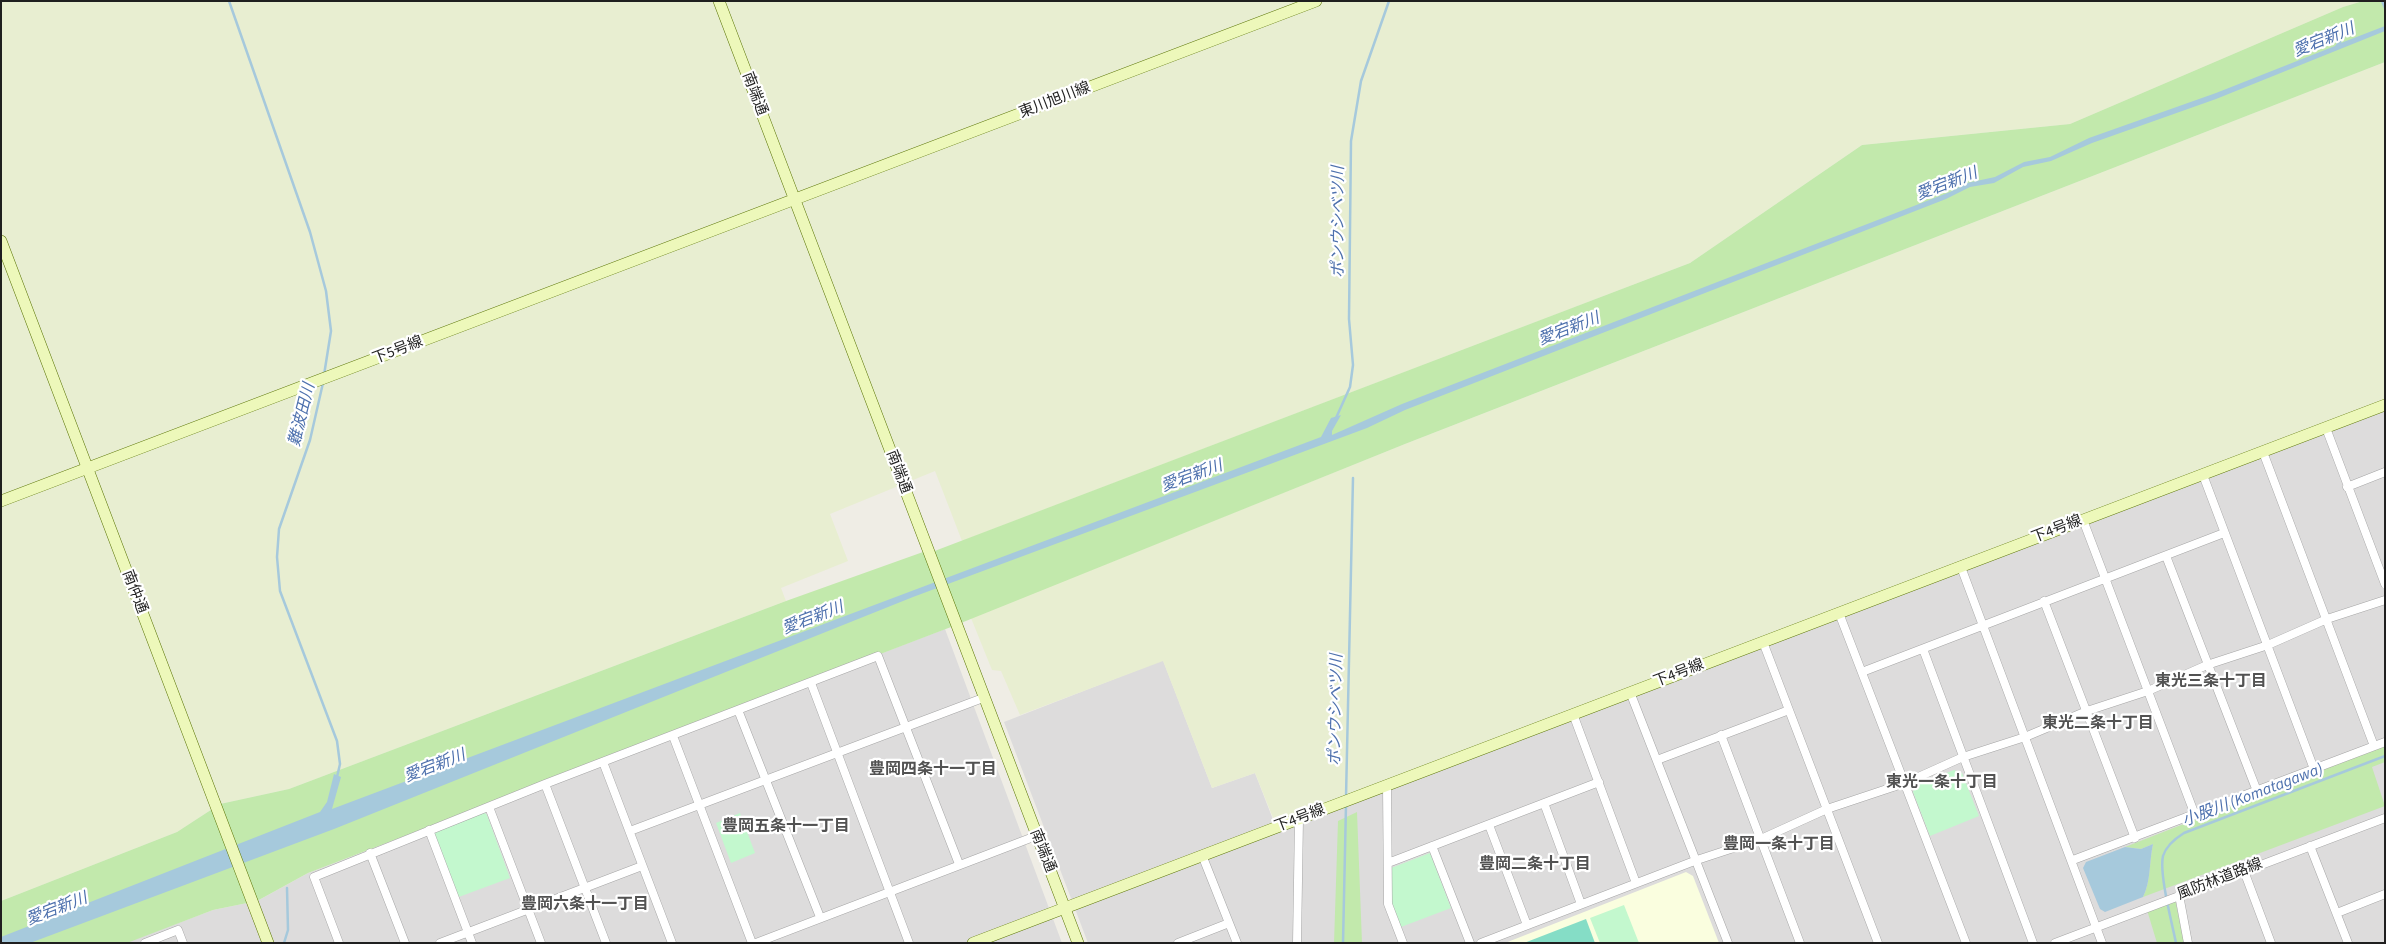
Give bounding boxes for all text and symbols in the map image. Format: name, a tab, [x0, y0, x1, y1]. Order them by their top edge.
water label: 愛宕新川	[2291, 20, 2357, 62]
street label: 南端通	[738, 70, 770, 118]
street label: 東川旭川線	[1017, 79, 1093, 123]
water label: 愛宕新川	[1914, 165, 1980, 205]
water label: ポンウシベツ川	[1329, 166, 1349, 278]
water label: 愛宕新川	[1536, 310, 1602, 350]
street label: 下5号線	[370, 333, 426, 369]
water label: 難波田川	[286, 382, 320, 448]
street label: 南端通	[882, 448, 914, 496]
water label: 愛宕新川	[1159, 457, 1225, 497]
street label: 下4号線	[2029, 512, 2085, 548]
street label: 南仲通	[118, 568, 150, 616]
water label: 愛宕新川	[780, 599, 846, 639]
water label: ポンウシベツ川	[1326, 654, 1348, 766]
street label: 下4号線	[1651, 656, 1707, 692]
district label: 東光三条十丁目	[2155, 672, 2267, 692]
district label: 東光二条十丁目	[2042, 714, 2154, 734]
water label: 愛宕新川	[402, 747, 468, 787]
district label: 豊岡四条十一丁目	[869, 760, 997, 780]
water label: 小股川 (Komatagawa)	[2180, 760, 2326, 832]
district label: 東光一条十丁目	[1886, 773, 1998, 793]
street label: 下4号線	[1272, 801, 1328, 837]
district label: 豊岡五条十一丁目	[722, 817, 850, 837]
street label: 南端通	[1025, 827, 1059, 875]
district label: 豊岡一条十丁目	[1723, 835, 1835, 855]
district label: 豊岡二条十丁目	[1479, 855, 1591, 875]
street label: 風防林道路線	[2175, 855, 2265, 905]
water label: 愛宕新川	[24, 890, 90, 930]
district label: 豊岡六条十一丁目	[521, 895, 649, 915]

